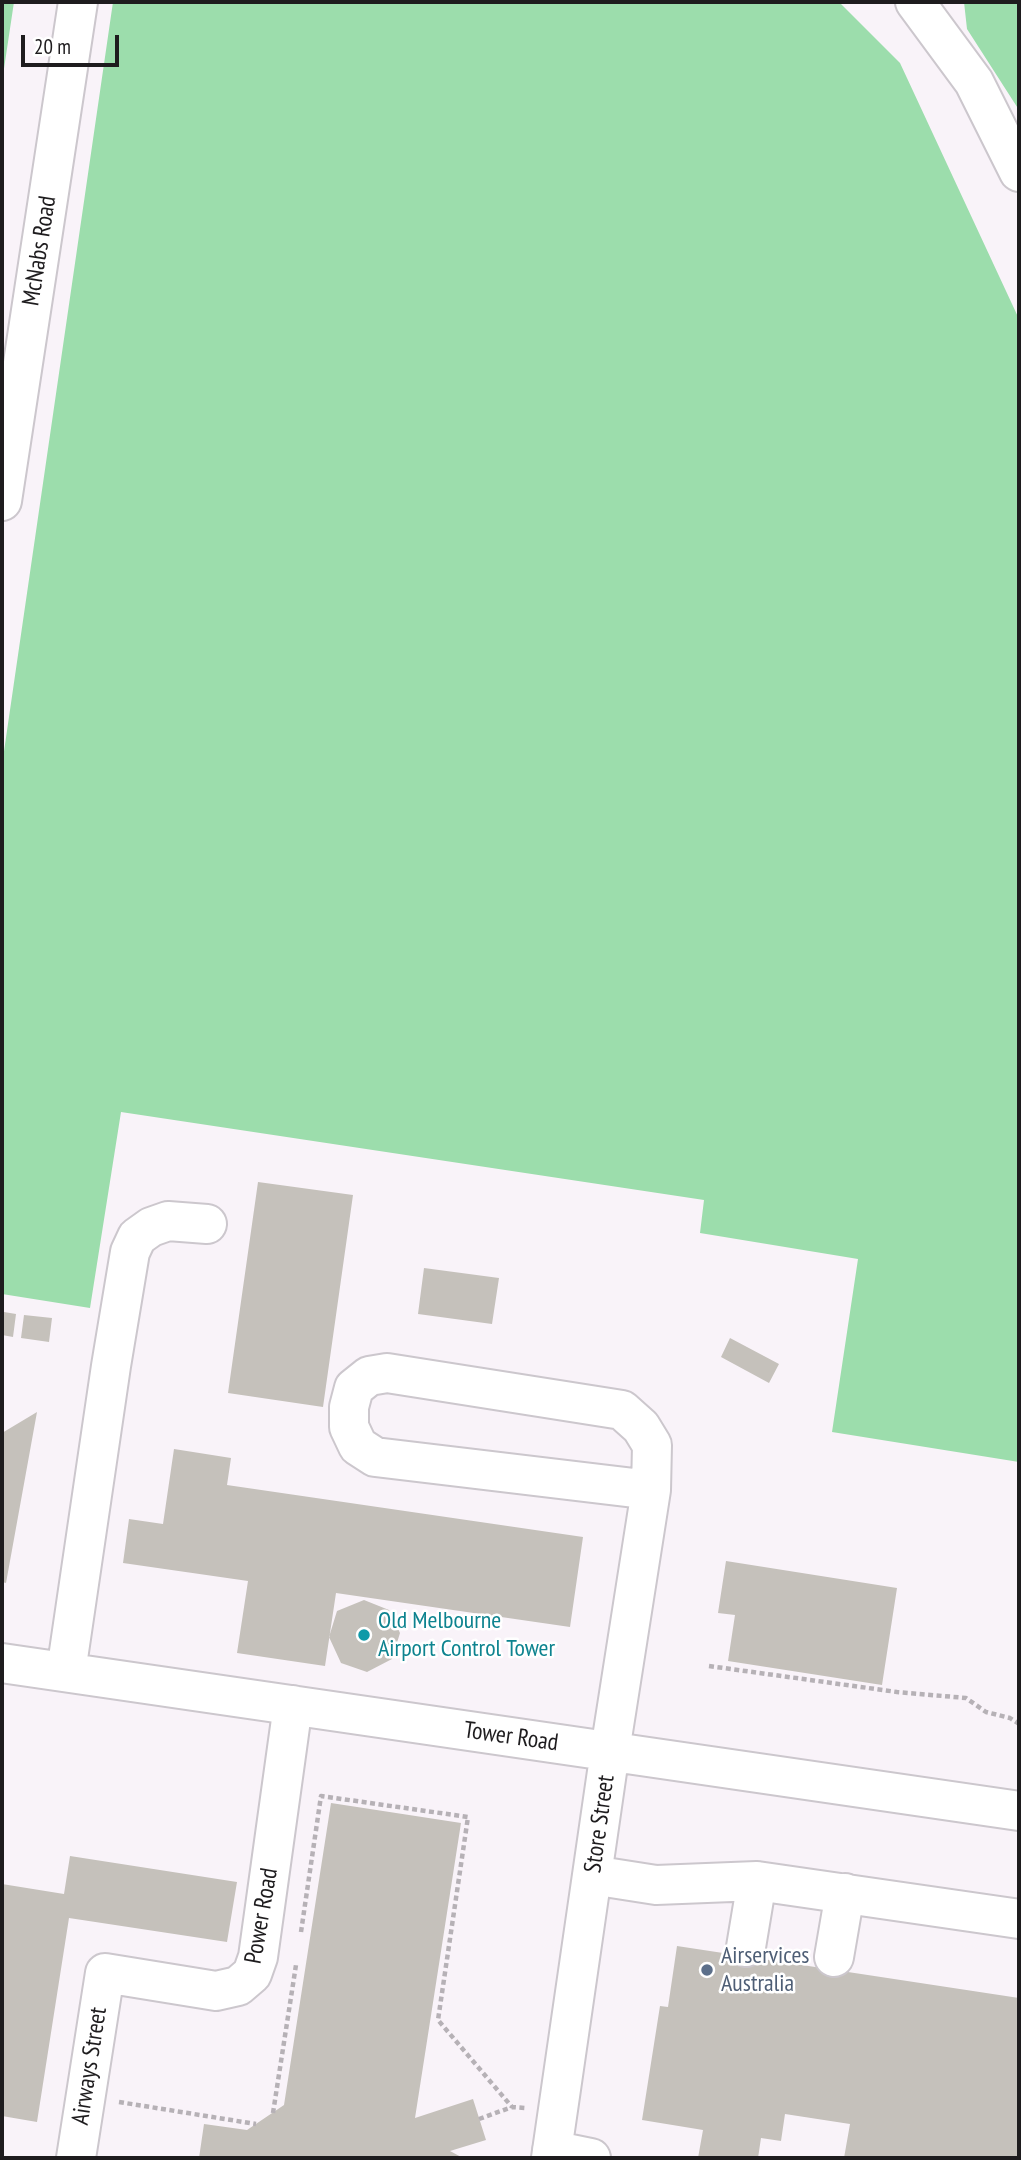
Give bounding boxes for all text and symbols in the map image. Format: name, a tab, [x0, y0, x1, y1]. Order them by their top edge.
scale bar	[24, 21, 122, 65]
text: 20 m	[34, 33, 71, 60]
street label: McNabs Road	[17, 194, 63, 308]
place label: Old Melbourne Airport Control Tower	[378, 1607, 555, 1663]
marker: Old Melbourne Airport Control Tower	[356, 1627, 372, 1643]
street label: Tower Road	[462, 1716, 560, 1758]
street label: Store Street	[579, 1773, 621, 1875]
street label: Power Road	[239, 1866, 285, 1966]
place label: Airservices Australia	[721, 1942, 809, 1998]
marker: Airservices Australia	[699, 1962, 715, 1978]
street label: Airways Street	[66, 2005, 114, 2127]

